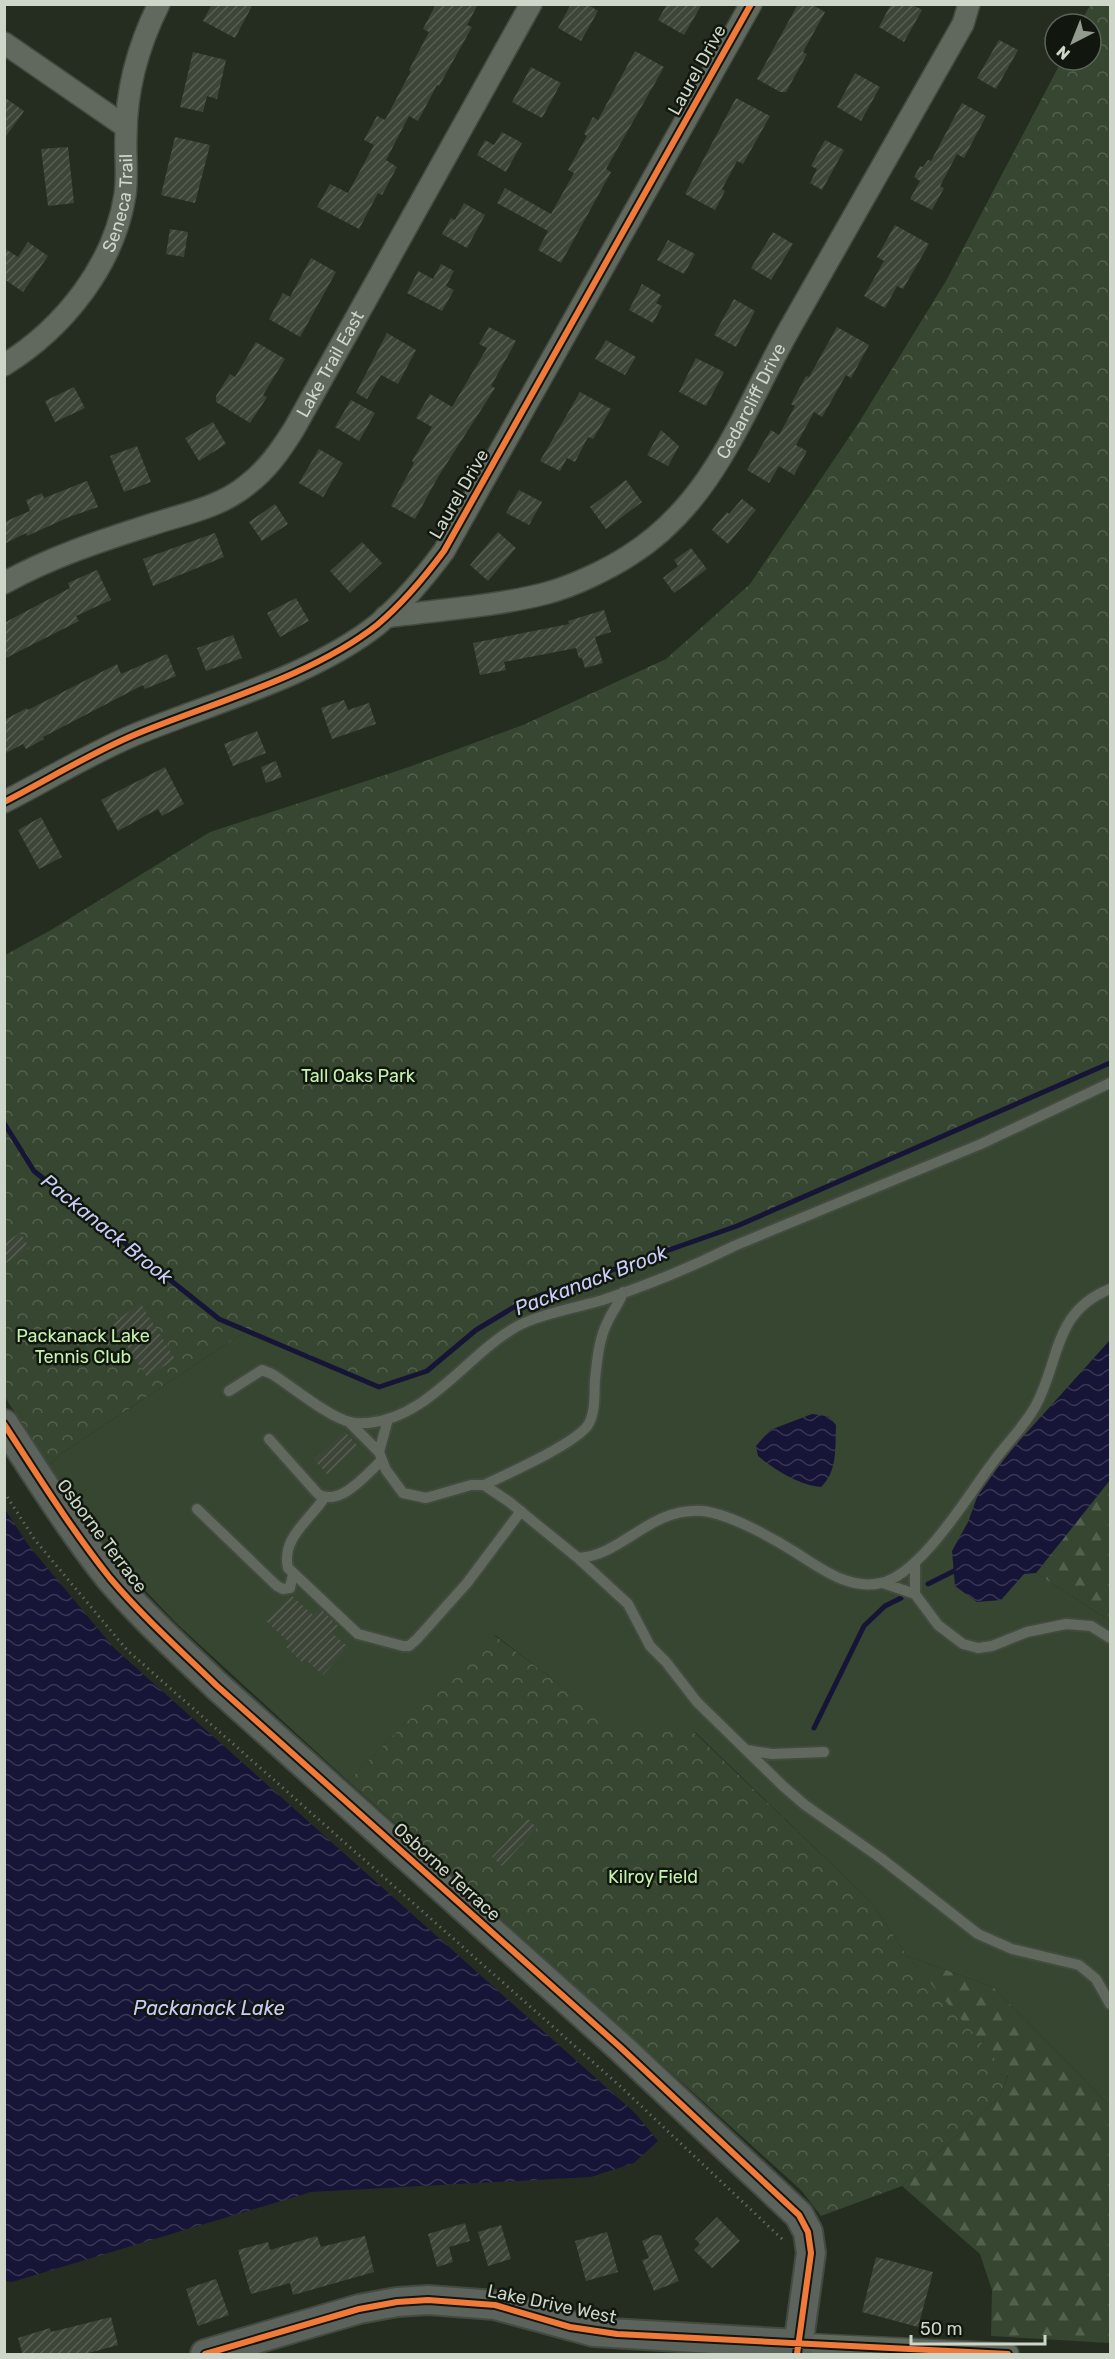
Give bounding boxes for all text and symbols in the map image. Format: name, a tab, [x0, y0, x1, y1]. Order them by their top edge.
north arrow	[1043, 12, 1103, 72]
street label: Laurel Drive	[663, 21, 731, 119]
text: N	[1053, 42, 1074, 64]
street label: Seneca Trail	[97, 153, 137, 256]
street label: Lake Trail East	[292, 307, 369, 421]
street label: Cedarcliff Drive	[712, 339, 791, 463]
street label: Laurel Drive	[425, 445, 493, 543]
park label: Tall Oaks Park	[301, 1065, 416, 1087]
water label: Packanack Brook	[37, 1169, 178, 1290]
water label: Packanack Brook	[511, 1240, 671, 1320]
park label: Packanack Lake Tennis Club	[16, 1325, 150, 1368]
street label: Osborne Terrace	[52, 1475, 152, 1597]
street label: Osborne Terrace	[389, 1818, 505, 1926]
park label: Kilroy Field	[608, 1866, 698, 1888]
water label: Packanack Lake	[133, 1996, 285, 2020]
street label: Lake Drive West	[486, 2280, 618, 2328]
scale bar	[911, 2308, 1044, 2346]
text: 50 m	[920, 2318, 963, 2340]

